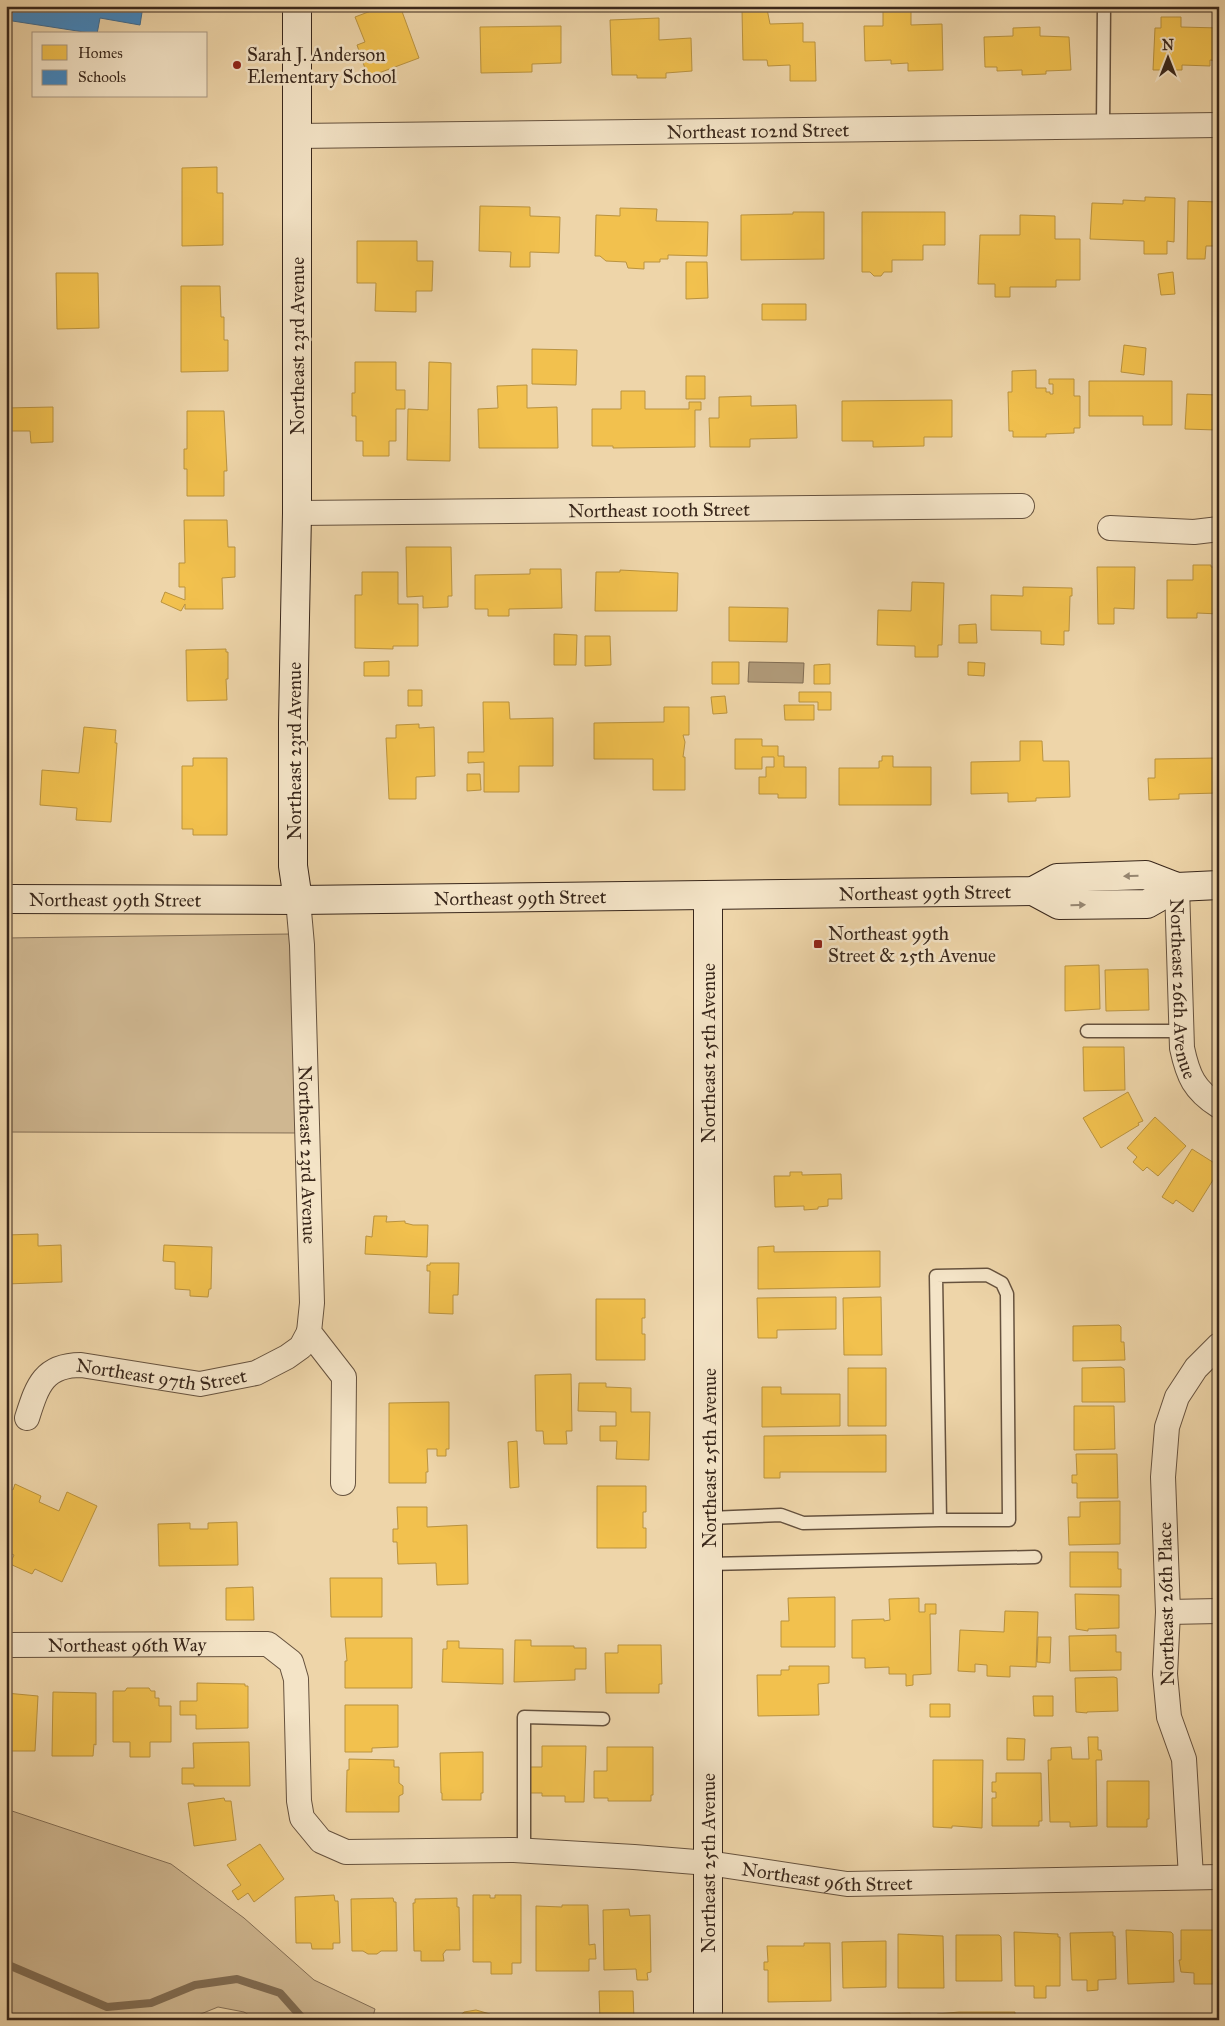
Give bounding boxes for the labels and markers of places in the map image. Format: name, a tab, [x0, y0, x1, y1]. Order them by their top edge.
place label: Sarah J. Anderson Elementary School	[247, 43, 397, 88]
marker: Sarah J. Anderson Elementary School	[231, 59, 243, 71]
place label: Northeast 99th Street & 25th Avenue	[828, 922, 996, 967]
marker: Northeast 99th Street & 25th Avenue	[812, 938, 824, 950]

